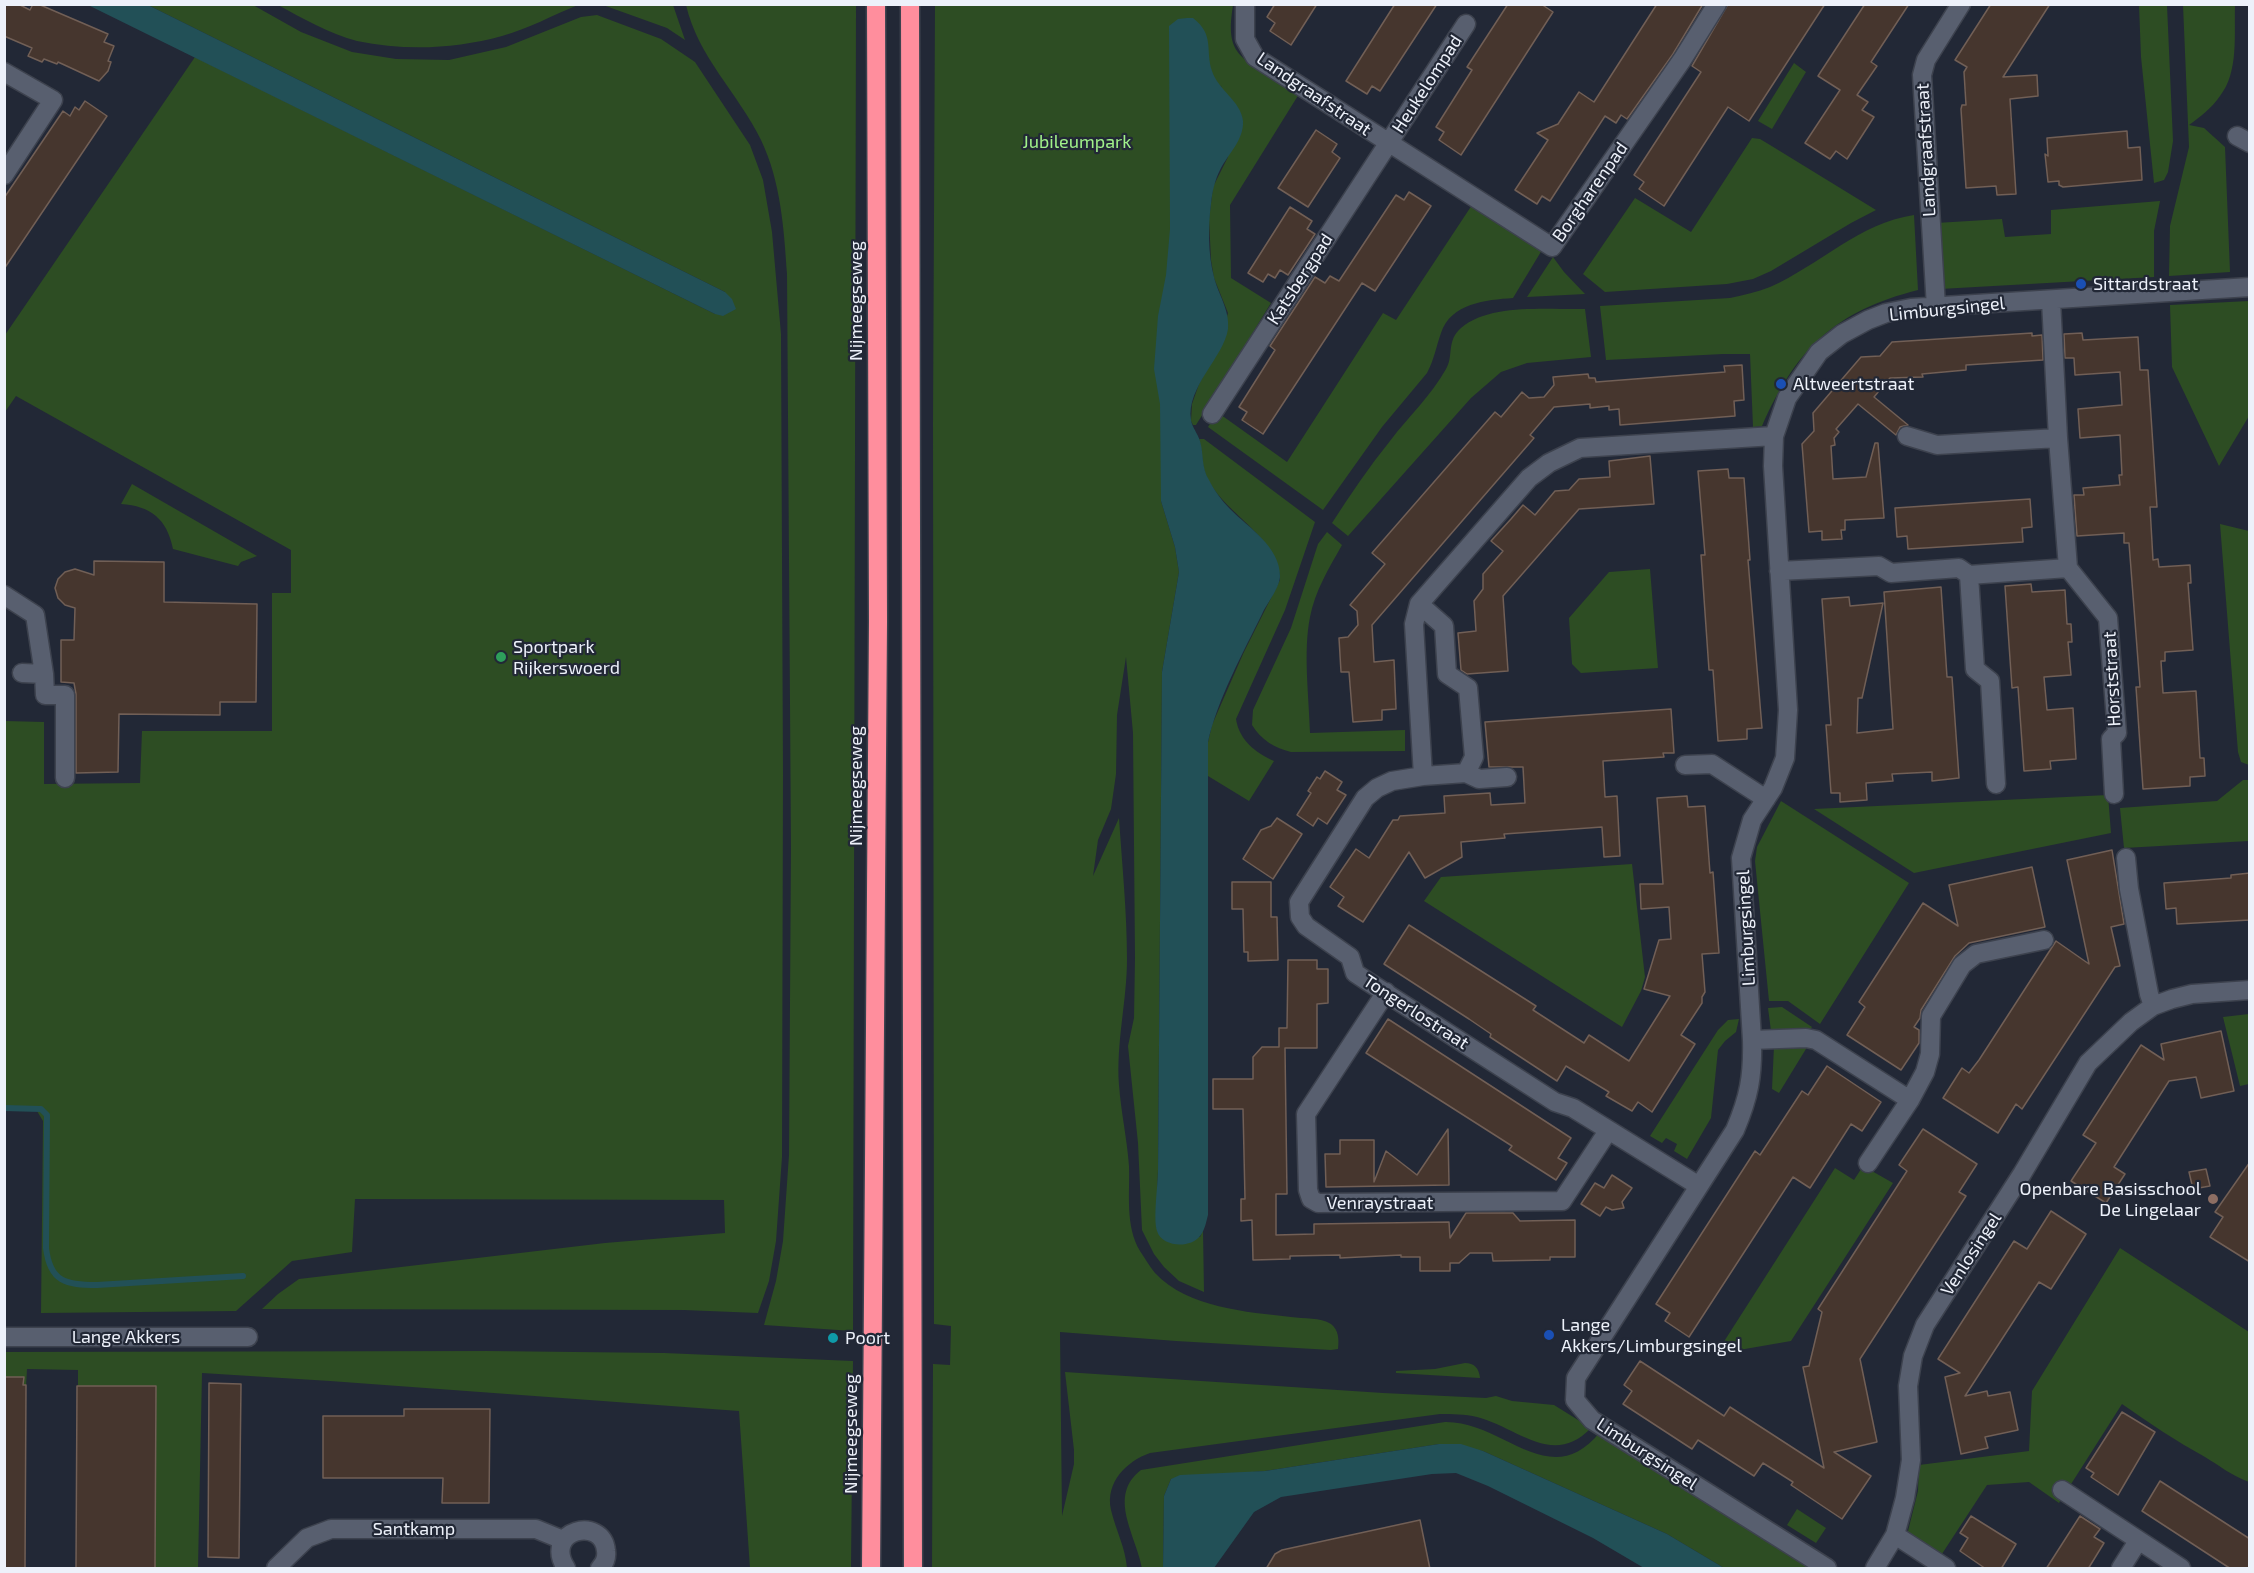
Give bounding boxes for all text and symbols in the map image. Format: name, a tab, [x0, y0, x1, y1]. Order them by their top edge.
street label: Heukelompad	[1387, 31, 1467, 137]
street label: Landgraafstraat	[1253, 48, 1375, 140]
street label: Landgraafstraat	[1912, 83, 1940, 217]
park label: Jubileumpark	[1023, 131, 1131, 153]
street label: Borgharenpad	[1548, 138, 1632, 246]
street label: Katsbergpad	[1263, 229, 1337, 329]
street label: Nijmeegseweg	[845, 241, 867, 361]
place label: Sittardstraat	[2093, 273, 2198, 295]
marker: Sittardstraat	[2074, 277, 2088, 291]
street label: Limburgsingel	[1888, 292, 2006, 326]
place label: Altweertstraat	[1793, 373, 1914, 395]
marker: Altweertstraat	[1774, 377, 1788, 391]
street label: Horststraat	[2099, 631, 2125, 727]
place label: Sportpark Rijkerswoerd	[513, 636, 620, 678]
marker: Sportpark Rijkerswoerd	[494, 650, 508, 664]
street label: Nijmeegseweg	[845, 726, 867, 846]
street label: Limburgsingel	[1732, 869, 1760, 987]
street label: Tongerlostraat	[1359, 970, 1473, 1054]
place label: Openbare Basisschool De Lingelaar	[2020, 1178, 2201, 1220]
street label: Venraystraat	[1327, 1192, 1433, 1214]
marker: Openbare Basisschool De Lingelaar	[2206, 1192, 2220, 1206]
street label: Venlosingel	[1936, 1208, 2006, 1300]
place label: Lange Akkers/Limburgsingel	[1561, 1314, 1742, 1356]
street label: Lange Akkers	[72, 1326, 180, 1348]
place label: Poort	[845, 1327, 890, 1349]
marker: Lange Akkers/Limburgsingel	[1542, 1328, 1556, 1342]
marker: Poort	[826, 1331, 840, 1345]
street label: Nijmeegseweg	[840, 1374, 862, 1494]
street label: Limburgsingel	[1592, 1413, 1702, 1495]
street label: Santkamp	[373, 1518, 455, 1540]

